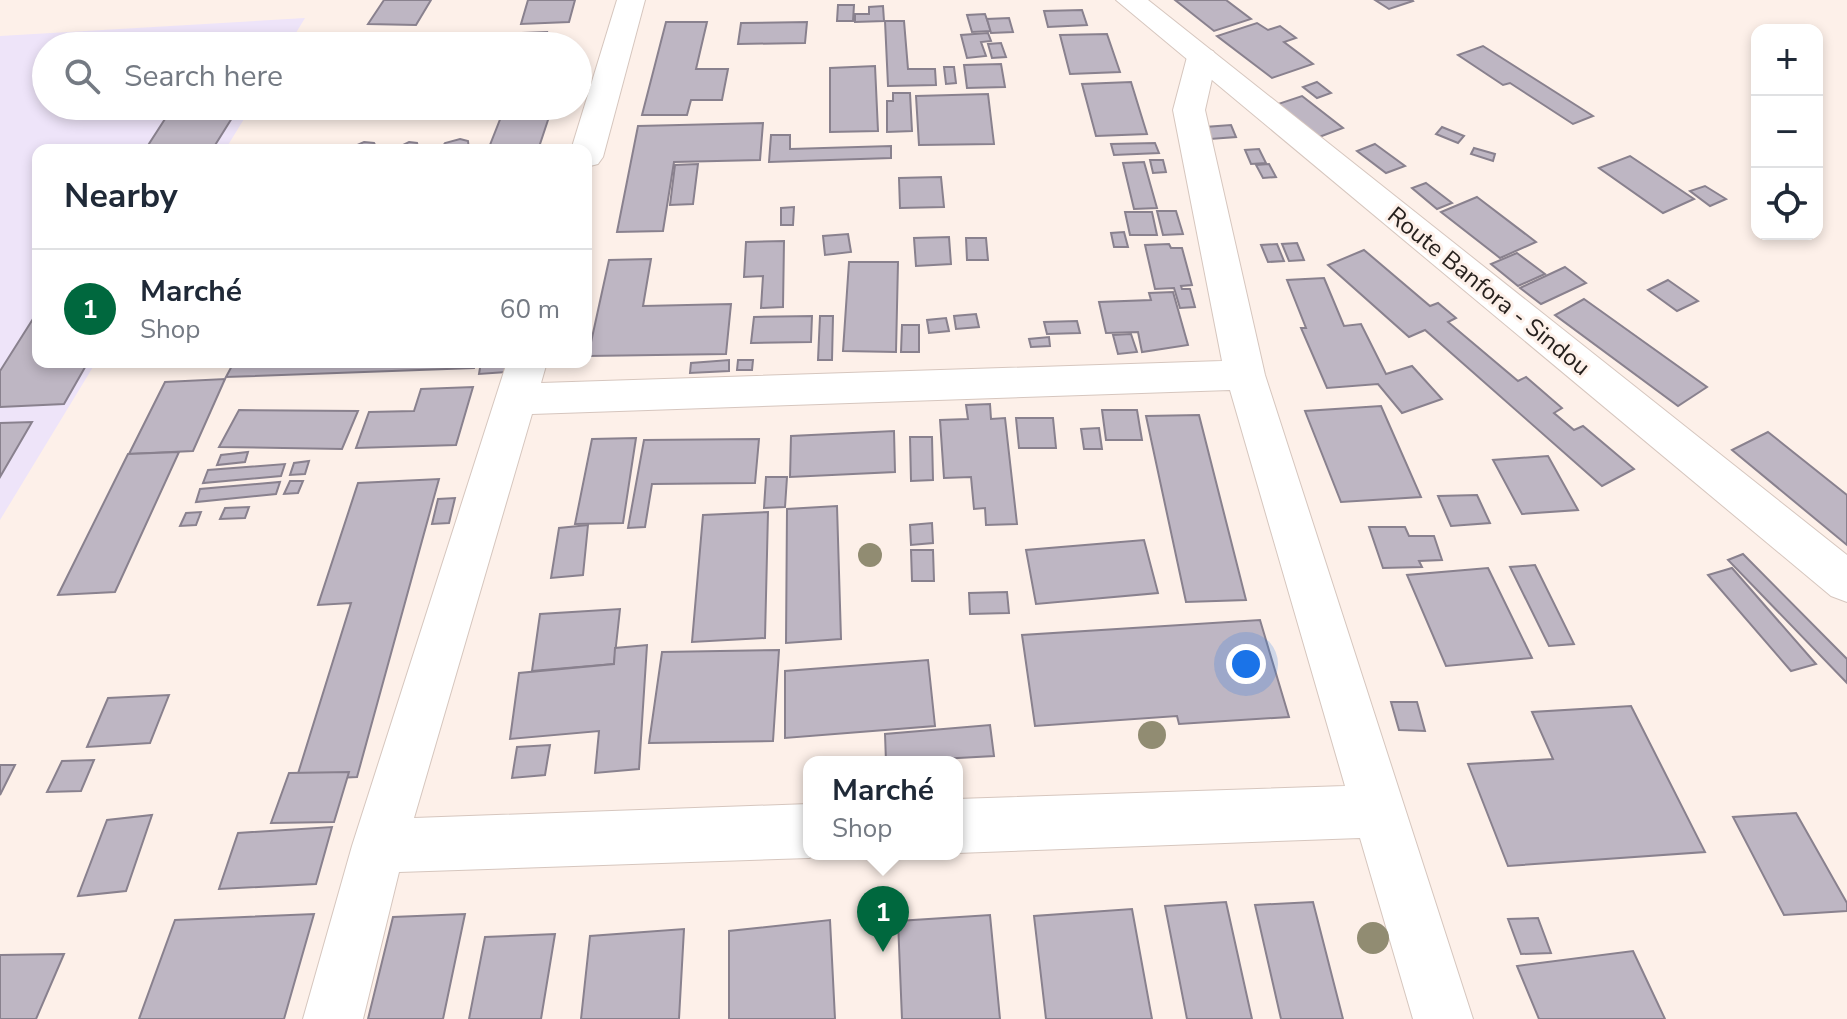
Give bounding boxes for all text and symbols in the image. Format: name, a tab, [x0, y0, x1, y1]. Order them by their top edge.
map controls	[1751, 24, 1823, 240]
button: +	[1751, 24, 1823, 96]
search box	[32, 32, 592, 120]
icon: search	[60, 54, 104, 98]
text: Search here	[124, 56, 283, 97]
button: −	[1751, 96, 1823, 168]
button: locate	[1751, 168, 1823, 240]
text: Nearby	[64, 173, 178, 219]
street label: Route Banfora - Sindou	[1381, 199, 1597, 383]
text: Marché	[140, 271, 242, 312]
text: 1	[82, 292, 98, 327]
text: 60 m	[500, 292, 560, 327]
text: Shop	[140, 312, 200, 347]
your location	[1226, 644, 1266, 684]
popup	[803, 756, 963, 860]
text: Marché	[832, 770, 934, 811]
text: Shop	[832, 811, 892, 846]
pin: 1	[857, 886, 909, 952]

